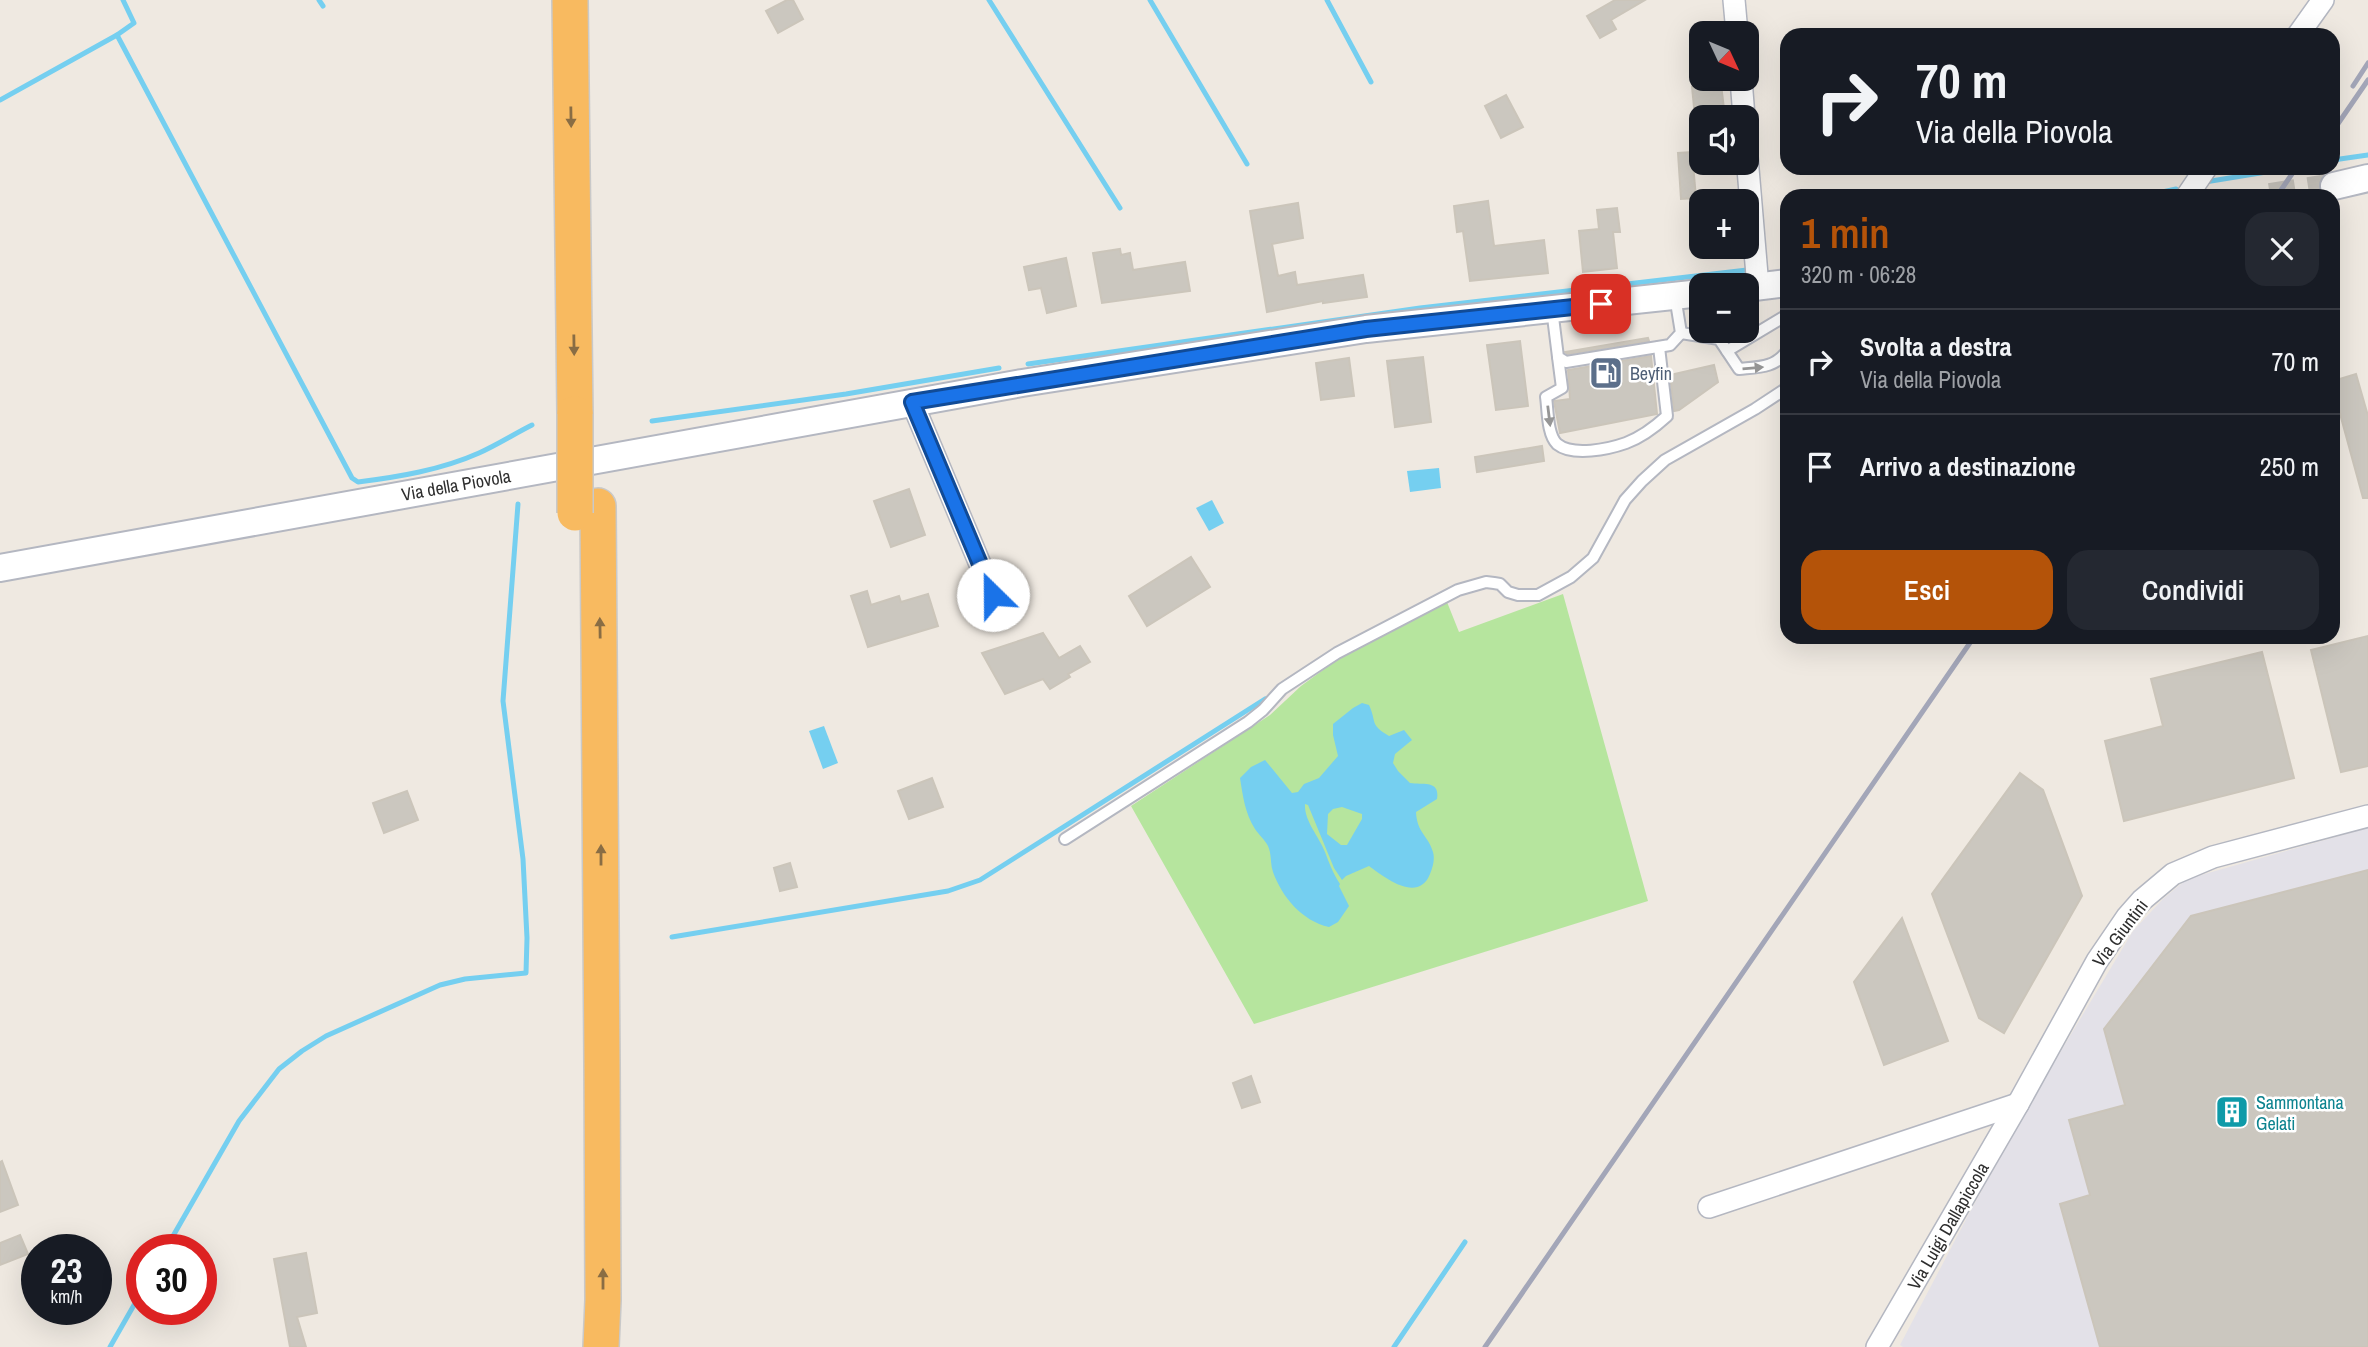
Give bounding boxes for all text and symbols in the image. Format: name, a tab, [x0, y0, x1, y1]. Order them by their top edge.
north arrow	[1689, 21, 1759, 91]
map controls	[1689, 21, 1759, 343]
text: 70 m	[1916, 47, 2008, 113]
icon: right	[1801, 56, 1892, 147]
button: sound	[1689, 105, 1759, 175]
one-way arrow	[566, 106, 577, 128]
text: Via della Piovola	[1916, 110, 2112, 153]
button: +	[1689, 189, 1759, 259]
text: 1 min	[1801, 205, 1890, 261]
button: close	[2245, 212, 2319, 286]
text: 320 m · 06:28	[1801, 259, 1916, 290]
button: −	[1689, 273, 1759, 343]
pin	[1571, 274, 1631, 334]
icon: arrive	[1582, 285, 1620, 323]
text: Svolta a destra	[1860, 329, 2012, 364]
one-way arrow	[568, 334, 580, 356]
icon: right	[1801, 343, 1839, 381]
text: 70 m	[2272, 344, 2319, 379]
fuel station icon: Beyfin	[1587, 354, 1625, 392]
place label: Beyfin	[1630, 361, 1672, 386]
one-way arrow	[1742, 362, 1764, 373]
text: Via della Piovola	[1860, 364, 2001, 395]
one-way arrow	[1543, 405, 1554, 427]
icon: arrive	[1801, 448, 1839, 486]
text: Arrivo a destinazione	[1860, 449, 2076, 484]
text: 250 m	[2260, 449, 2319, 484]
street label: Via della Piovola	[399, 463, 513, 507]
button: Esci	[1801, 550, 2053, 630]
button: Condividi	[2067, 550, 2319, 630]
position arrow	[956, 558, 1030, 632]
one-way arrow	[594, 617, 606, 639]
one-way arrow	[595, 844, 607, 866]
street label: Via Giuntini	[2086, 894, 2154, 972]
place label: Sammontana Gelati	[2256, 1090, 2344, 1136]
building icon: Sammontana Gelati	[2213, 1093, 2251, 1131]
street label: Via Luigi Dallapiccola	[1901, 1158, 1995, 1294]
speed limit sign: 30	[126, 1234, 217, 1325]
text: 23	[51, 1247, 82, 1294]
one-way arrow	[597, 1268, 609, 1290]
text: km/h	[51, 1284, 83, 1309]

